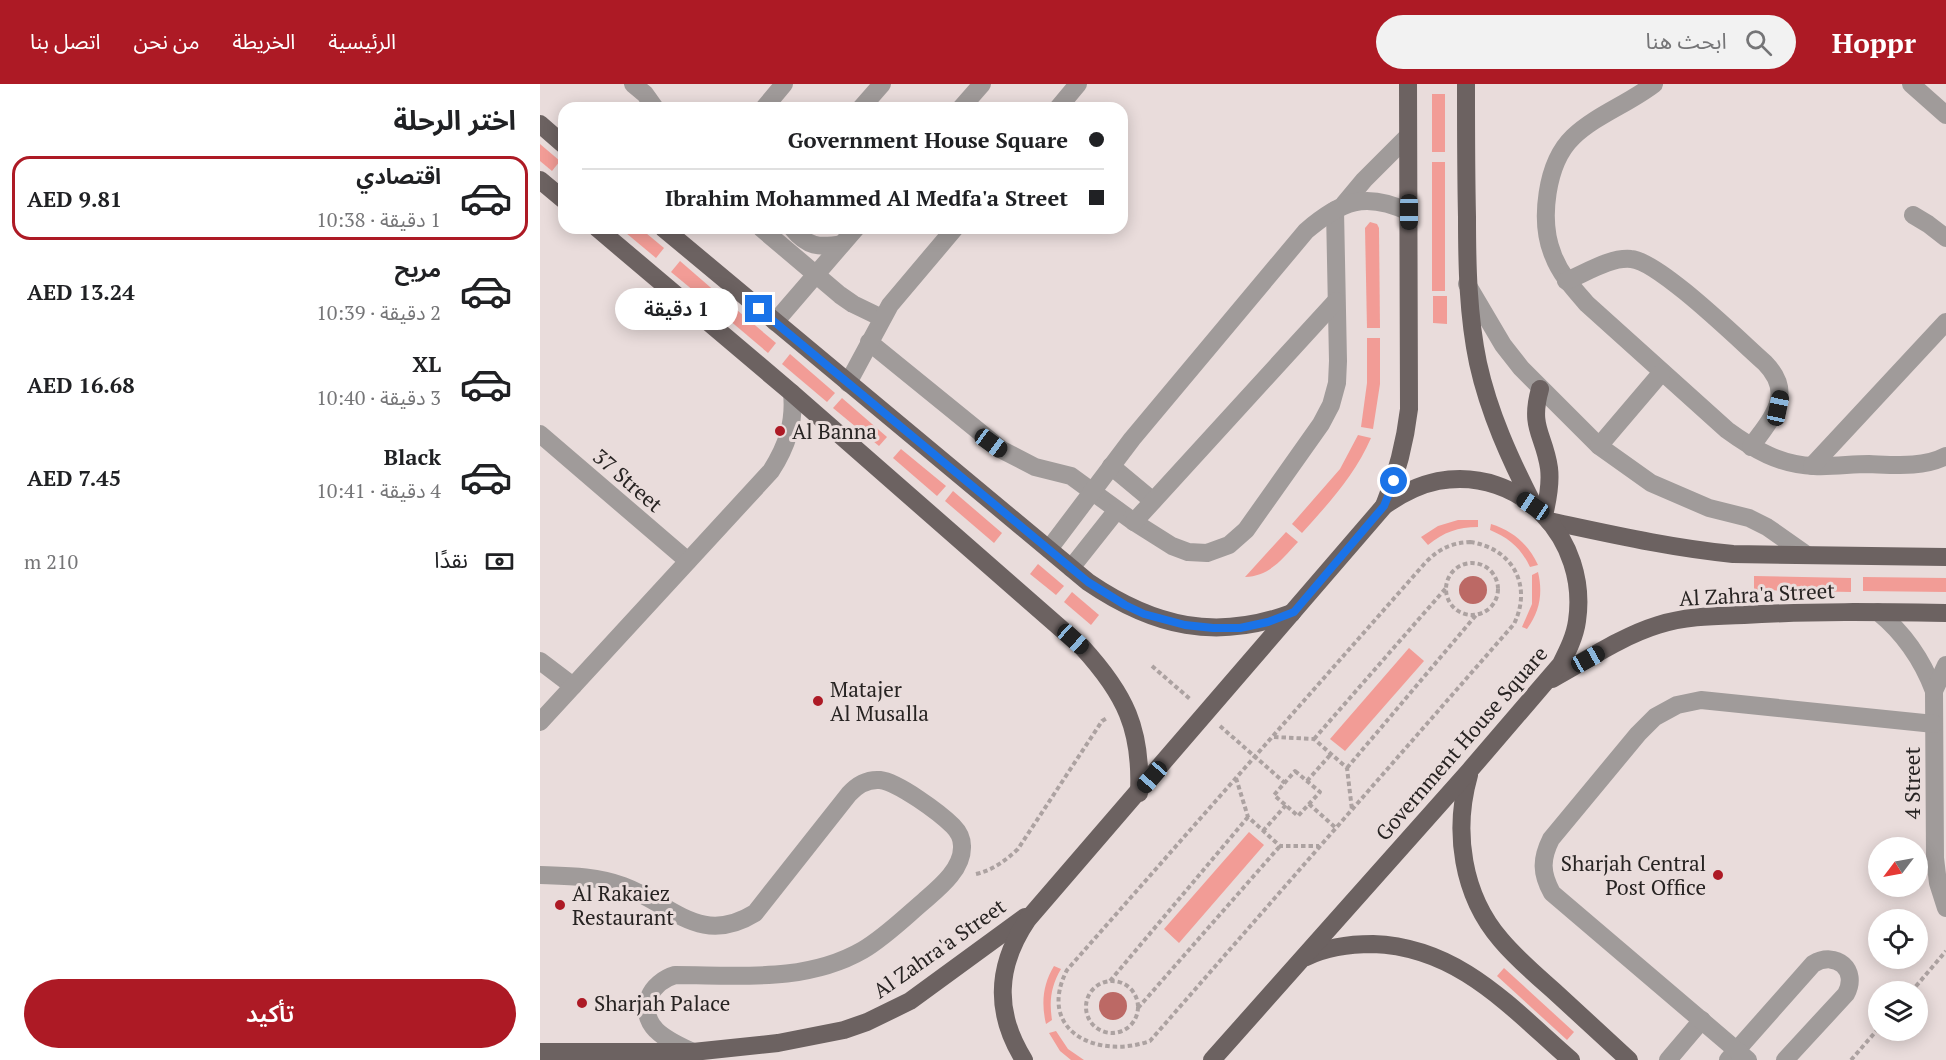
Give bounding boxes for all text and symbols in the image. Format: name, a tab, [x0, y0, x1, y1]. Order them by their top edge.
search box	[1376, 15, 1796, 69]
text: Hoppr	[1832, 24, 1916, 61]
text: ابحث هنا	[1646, 26, 1727, 55]
icon: search	[1742, 26, 1775, 59]
text: اتصل بنا	[30, 27, 101, 55]
text: من نحن	[134, 27, 199, 55]
text: الخريطة	[232, 27, 295, 55]
text: الرئيسية	[328, 27, 396, 55]
text: اختر الرحلة	[393, 102, 516, 138]
text: Government House Square	[788, 125, 1068, 154]
text: اقتصادي	[356, 161, 441, 190]
icon: car	[459, 171, 513, 225]
text: Ibrahim Mohammed Al Medfa'a Street	[665, 183, 1068, 212]
text: AED 9.81	[27, 184, 122, 213]
car	[1400, 194, 1418, 230]
text: 1 دقيقة · 10:38	[316, 206, 441, 233]
text: مريح	[395, 254, 441, 283]
icon: car	[459, 264, 513, 318]
text: AED 13.24	[27, 277, 135, 306]
callout: 1 دقيقة	[615, 288, 738, 330]
text: 1 دقيقة	[644, 295, 709, 322]
route end	[745, 295, 772, 322]
text: 2 دقيقة · 10:39	[316, 299, 441, 326]
text: XL	[412, 349, 441, 378]
icon: car	[459, 357, 513, 411]
text: AED 16.68	[27, 370, 135, 399]
text: 3 دقيقة · 10:40	[316, 384, 441, 411]
car	[1765, 389, 1791, 427]
place label: Al Banna	[792, 417, 877, 445]
marker: Al Banna	[773, 424, 787, 438]
car	[971, 425, 1011, 461]
text: Black	[384, 442, 441, 471]
street label: 37 Street	[587, 442, 669, 518]
icon: car	[459, 450, 513, 504]
text: AED 7.45	[27, 463, 121, 492]
route start	[1380, 467, 1407, 494]
text: 4 دقيقة · 10:41	[316, 477, 441, 504]
car	[1513, 488, 1553, 524]
text: نقدًا	[434, 545, 468, 574]
icon: cash	[483, 545, 516, 578]
text: 210 m	[24, 548, 78, 575]
street label: Al Zahra'a Street	[1678, 576, 1836, 612]
car	[1054, 620, 1092, 658]
street label: Government House Square	[1369, 640, 1553, 846]
car	[1568, 642, 1608, 676]
place label: Matajer Al Musalla	[830, 675, 929, 727]
marker: Matajer Al Musalla	[811, 694, 825, 708]
street label: 4 Street	[1898, 747, 1926, 819]
car	[1133, 758, 1171, 796]
north arrow	[1868, 837, 1928, 897]
map controls	[1868, 837, 1928, 1041]
place label: Sharjah Central Post Office	[1561, 849, 1706, 901]
marker: Sharjah Central Post Office	[1711, 868, 1725, 882]
place label: Al Rakaiez Restaurant	[572, 879, 674, 931]
street label: Al Zahra'a Street	[867, 892, 1011, 1004]
marker: Al Rakaiez Restaurant	[553, 898, 567, 912]
button: locate	[1868, 909, 1928, 969]
button: تأكيد	[24, 979, 516, 1048]
button: layers	[1868, 981, 1928, 1041]
place label: Sharjah Palace	[594, 989, 730, 1017]
marker: Sharjah Palace	[575, 996, 589, 1010]

